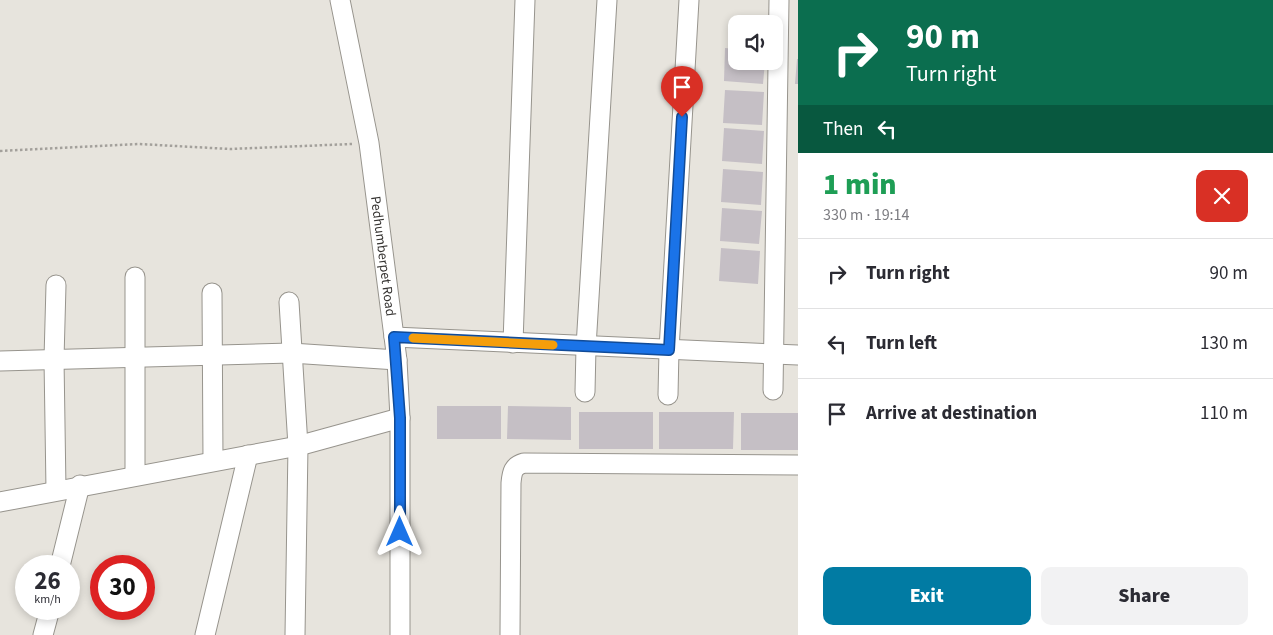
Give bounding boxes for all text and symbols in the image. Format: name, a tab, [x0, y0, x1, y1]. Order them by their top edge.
text: 90 m	[906, 12, 980, 62]
map controls	[728, 15, 783, 70]
button: sound	[728, 15, 783, 70]
icon: right	[823, 20, 888, 85]
text: Turn right	[906, 58, 996, 90]
pin	[661, 66, 703, 117]
icon: arrive	[668, 73, 696, 101]
icon: left	[873, 115, 901, 143]
text: Then	[823, 116, 863, 143]
text: 1 min	[823, 163, 897, 206]
button: close	[1196, 170, 1248, 222]
street label: Pedhumberpet Road	[365, 195, 400, 318]
text: 330 m · 19:14	[823, 204, 910, 226]
icon: right	[823, 260, 851, 288]
text: Turn right	[866, 260, 950, 287]
text: 90 m	[1210, 260, 1248, 287]
icon: left	[823, 330, 851, 358]
text: Turn left	[866, 330, 937, 357]
text: 130 m	[1200, 330, 1248, 357]
icon: arrive	[823, 400, 851, 428]
text: Arrive at destination	[866, 400, 1037, 427]
text: 110 m	[1200, 400, 1248, 427]
position arrow	[373, 505, 425, 557]
speed limit sign: 30	[90, 555, 155, 620]
text: 26	[34, 563, 61, 599]
button: Exit	[823, 567, 1031, 625]
button: Share	[1041, 567, 1248, 625]
text: km/h	[34, 591, 61, 608]

